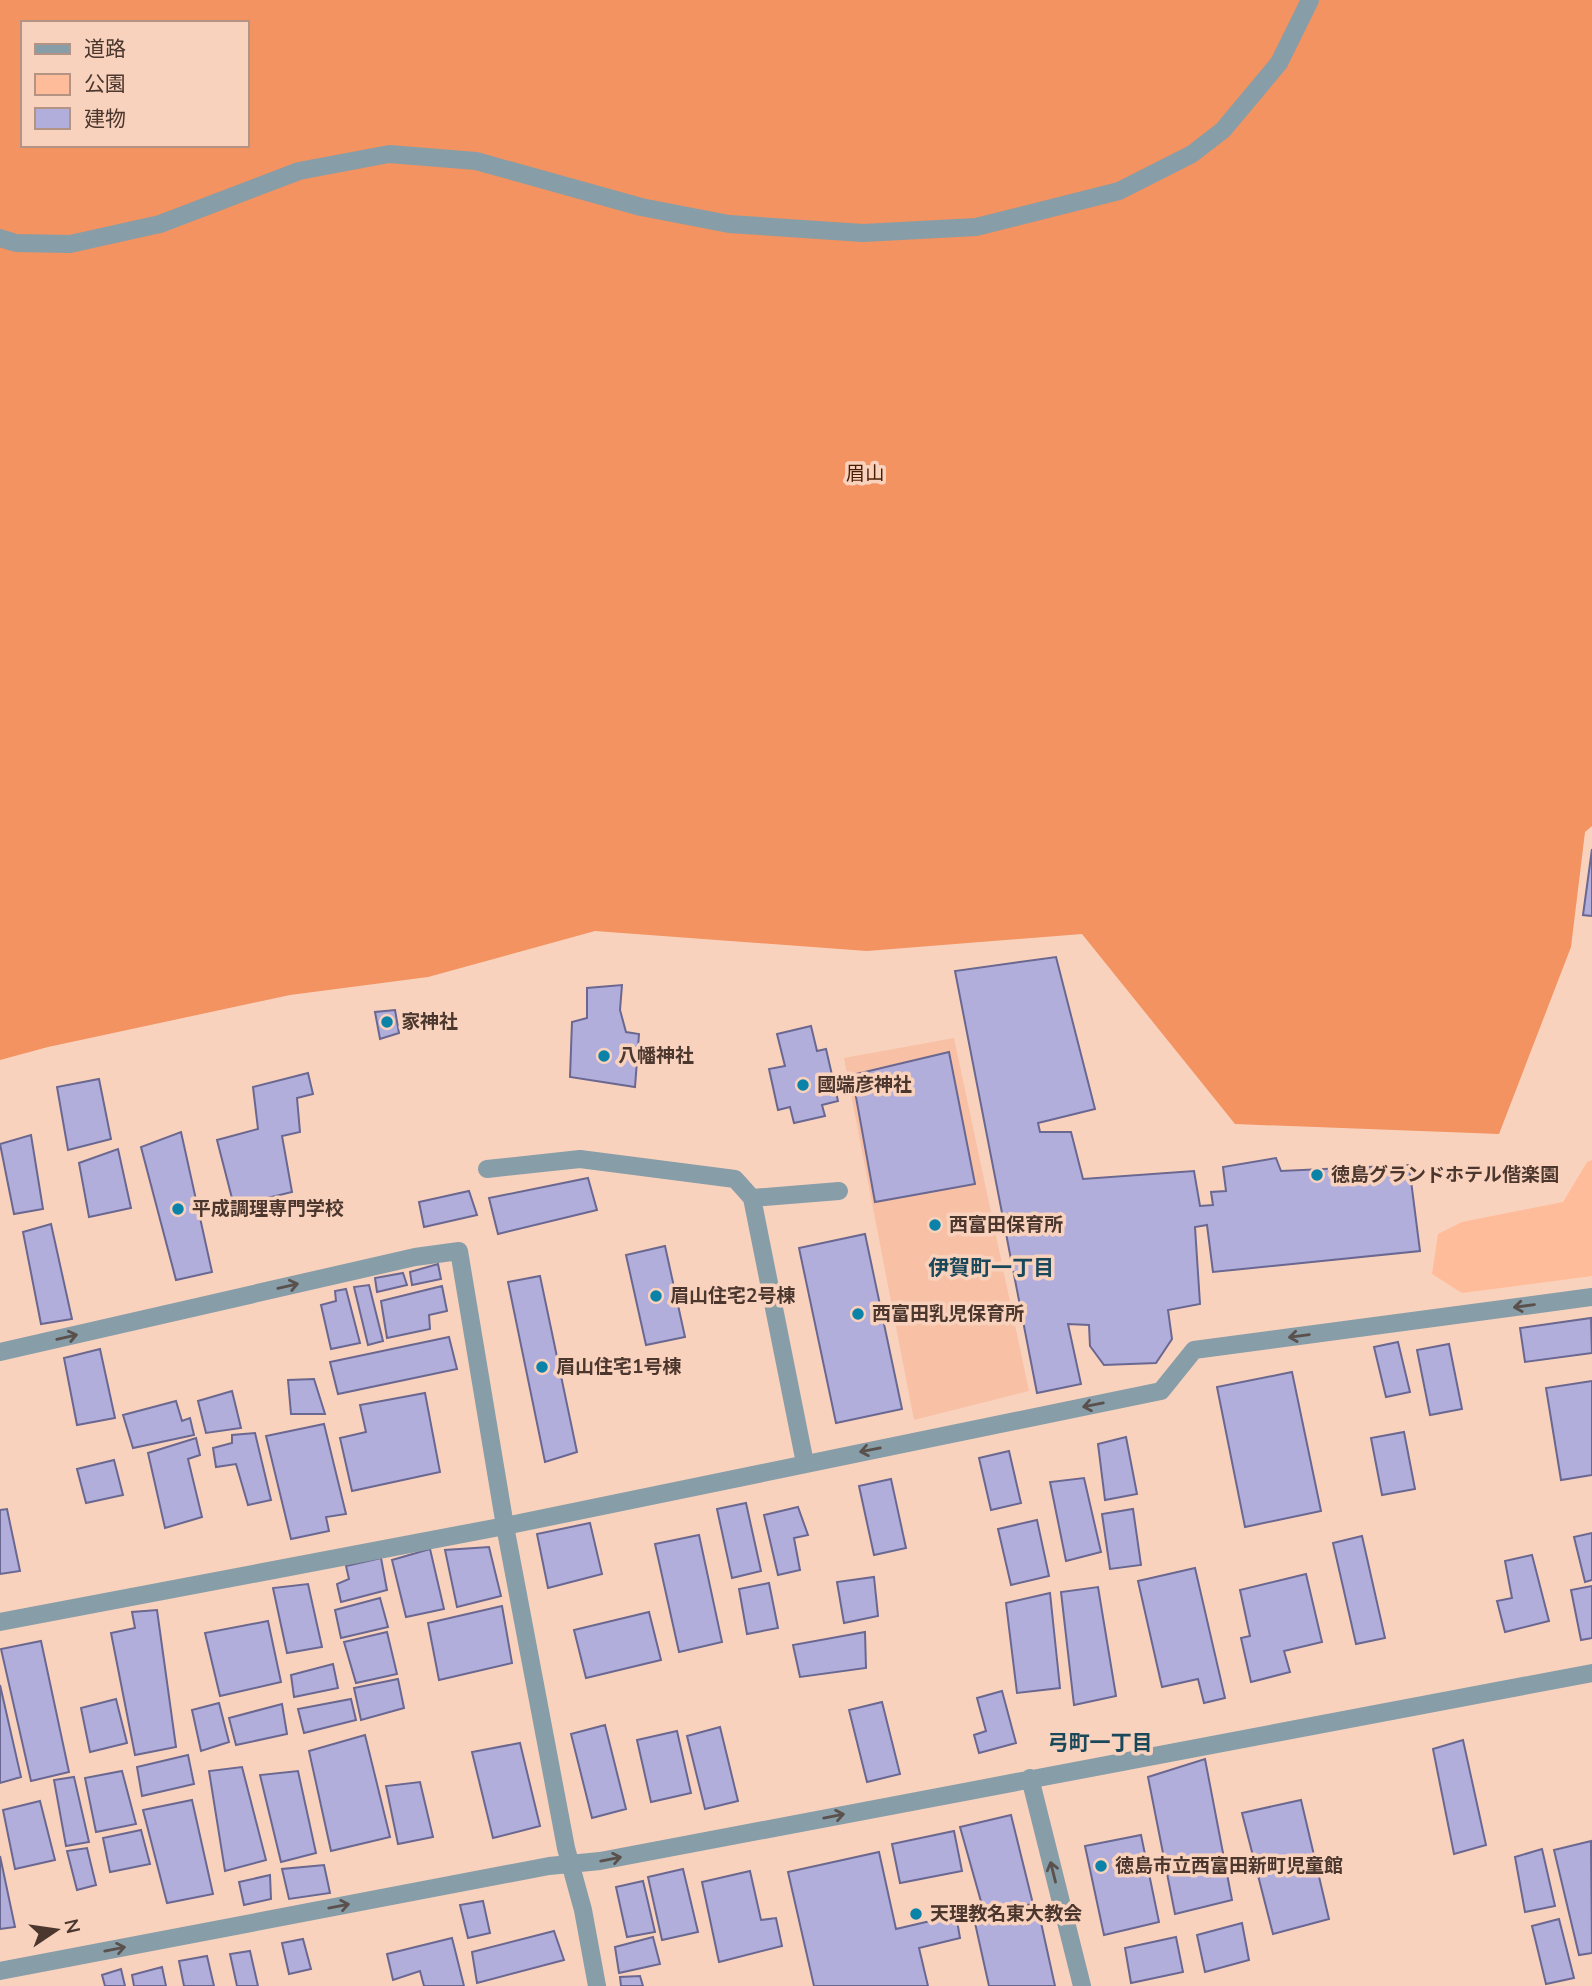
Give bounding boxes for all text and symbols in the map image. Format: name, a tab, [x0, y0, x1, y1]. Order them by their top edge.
legend	[21, 21, 248, 147]
text: 道路	[84, 35, 126, 63]
text: 公園	[84, 70, 126, 98]
text: 建物	[84, 105, 126, 133]
park label: 眉山	[846, 461, 884, 487]
place label: 家神社	[401, 1009, 458, 1035]
marker: 家神社	[379, 1014, 395, 1030]
place label: 八幡神社	[618, 1043, 694, 1069]
marker: 八幡神社	[596, 1048, 612, 1064]
place label: 國端彦神社	[817, 1072, 912, 1098]
marker: 國端彦神社	[795, 1077, 811, 1093]
place label: 徳島グランドホテル偕楽園	[1331, 1162, 1559, 1188]
marker: 徳島グランドホテル偕楽園	[1309, 1167, 1325, 1183]
place label: 平成調理専門学校	[192, 1196, 344, 1222]
marker: 平成調理専門学校	[170, 1201, 186, 1217]
place label: 西富田保育所	[949, 1212, 1063, 1238]
marker: 西富田保育所	[927, 1217, 943, 1233]
district label: 伊賀町一丁目	[928, 1254, 1054, 1282]
one-way arrow	[276, 1279, 299, 1292]
place label: 眉山住宅2号棟	[670, 1283, 795, 1309]
marker: 眉山住宅2号棟	[648, 1288, 664, 1304]
one-way arrow	[1513, 1299, 1536, 1312]
place label: 西富田乳児保育所	[872, 1301, 1024, 1327]
marker: 西富田乳児保育所	[850, 1306, 866, 1322]
one-way arrow	[55, 1329, 77, 1342]
one-way arrow	[1288, 1330, 1311, 1343]
place label: 眉山住宅1号棟	[556, 1354, 681, 1380]
marker: 眉山住宅1号棟	[534, 1359, 550, 1375]
one-way arrow	[1082, 1398, 1105, 1412]
one-way arrow	[859, 1444, 882, 1457]
district label: 弓町一丁目	[1048, 1729, 1153, 1757]
one-way arrow	[822, 1809, 845, 1822]
one-way arrow	[599, 1852, 622, 1865]
place label: 徳島市立西富田新町児童館	[1115, 1853, 1343, 1879]
marker: 徳島市立西富田新町児童館	[1093, 1858, 1109, 1874]
one-way arrow	[1046, 1861, 1059, 1884]
north arrow	[21, 1895, 91, 1965]
one-way arrow	[327, 1899, 350, 1912]
place label: 天理教名東大教会	[930, 1901, 1082, 1927]
marker: 天理教名東大教会	[908, 1906, 924, 1922]
text: N	[57, 1917, 86, 1936]
one-way arrow	[103, 1941, 126, 1955]

